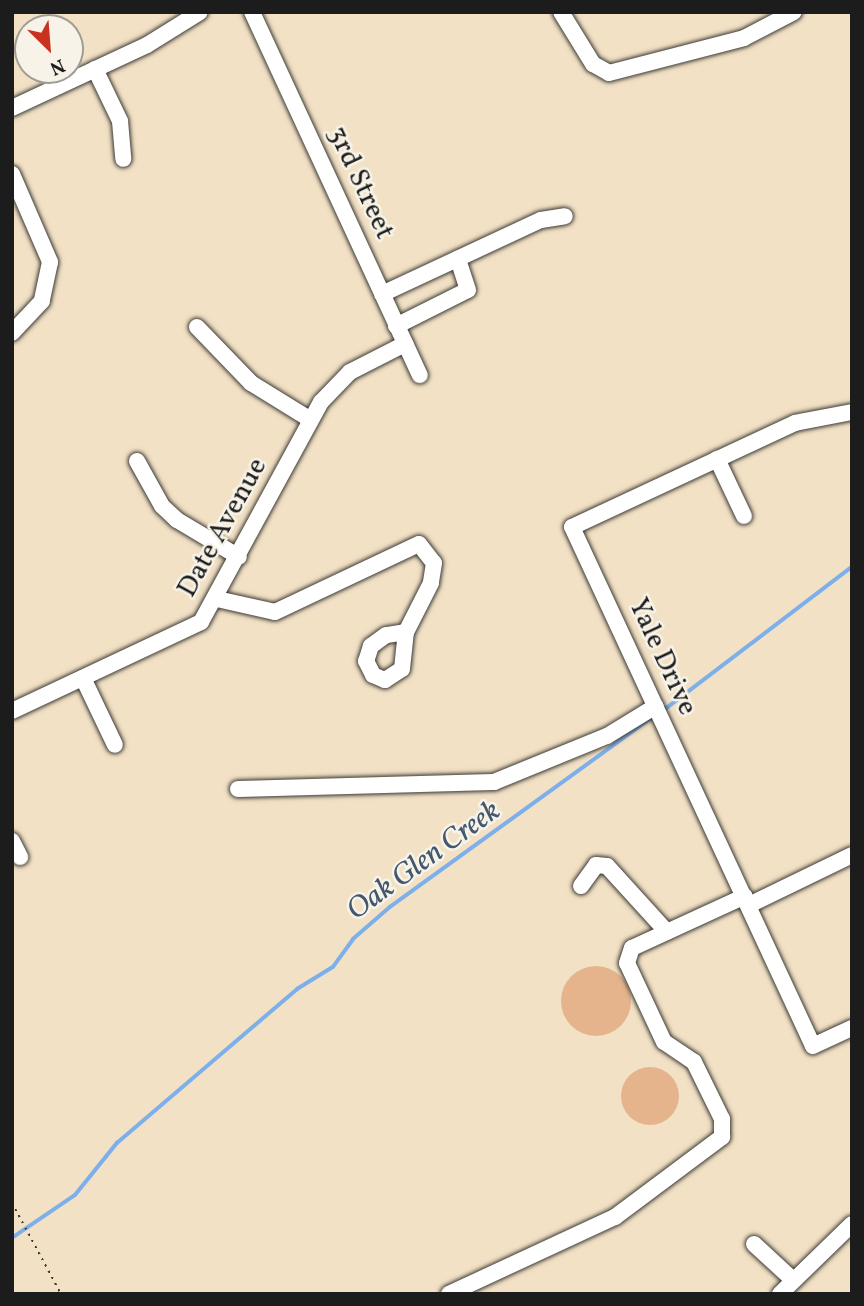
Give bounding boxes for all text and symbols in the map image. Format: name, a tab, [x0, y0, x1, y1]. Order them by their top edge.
north arrow	[14, 14, 84, 84]
text: N	[45, 52, 69, 81]
street label: 3rd Street	[319, 121, 401, 245]
street label: Date Avenue	[171, 453, 275, 603]
street label: Yale Drive	[620, 593, 704, 721]
water label: Oak Glen Creek	[340, 793, 508, 929]

